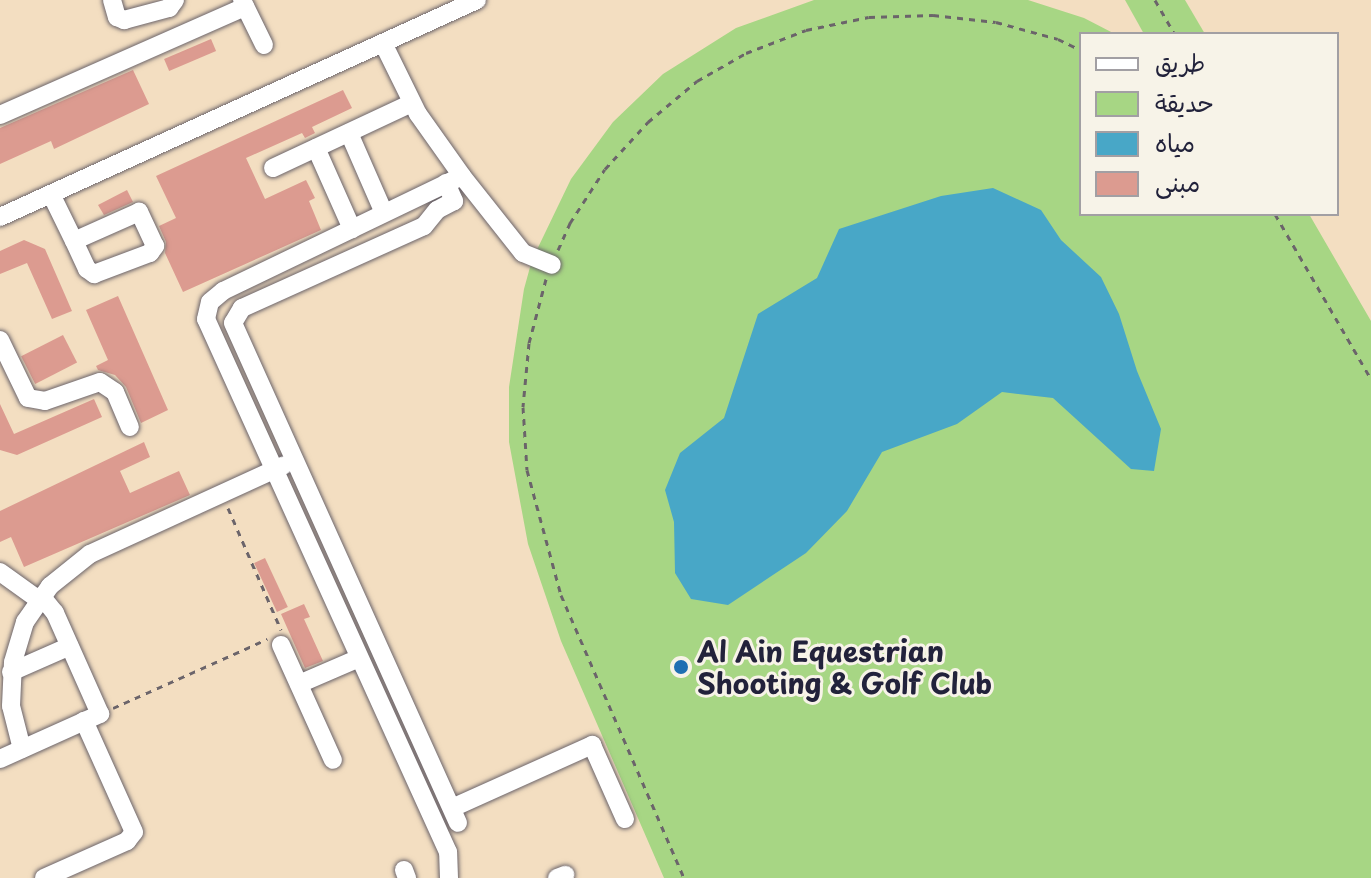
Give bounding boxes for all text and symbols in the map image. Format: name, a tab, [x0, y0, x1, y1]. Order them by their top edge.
legend	[1079, 32, 1339, 216]
text: طريق	[1155, 44, 1205, 80]
text: حديقة	[1155, 84, 1214, 120]
text: مياه	[1155, 124, 1195, 160]
text: مبنى	[1155, 164, 1200, 200]
place label: Al Ain Equestrian Shooting & Golf Club	[697, 634, 996, 700]
marker: Al Ain Equestrian Shooting & Golf Club	[672, 658, 690, 676]

